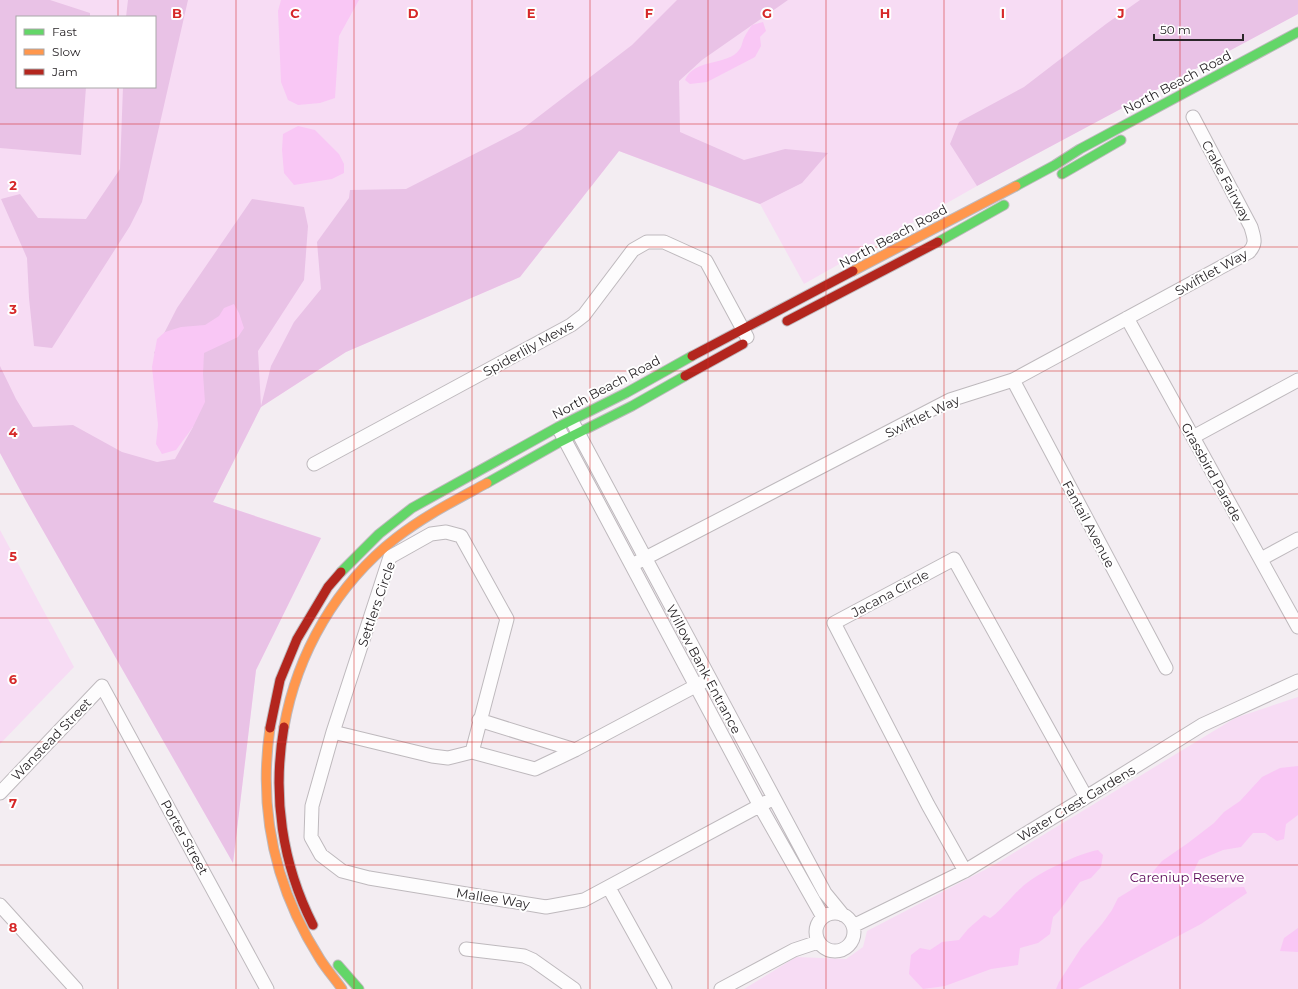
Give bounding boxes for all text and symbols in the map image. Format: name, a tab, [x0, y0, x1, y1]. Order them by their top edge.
text: B	[172, 5, 182, 21]
text: C	[290, 5, 300, 21]
text: D	[408, 5, 419, 21]
text: E	[527, 5, 536, 21]
text: F	[645, 5, 653, 21]
text: G	[762, 5, 772, 21]
text: H	[880, 5, 890, 21]
text: I	[1001, 5, 1005, 21]
text: J	[1116, 5, 1125, 21]
legend	[16, 16, 156, 88]
scale bar	[1154, 16, 1243, 42]
text: 50 m	[1160, 22, 1191, 37]
text: Fast	[52, 24, 77, 39]
text: Slow	[52, 44, 81, 59]
street label: North Beach Road	[1120, 47, 1234, 117]
text: Jam	[51, 64, 78, 79]
street label: Crake Fairway	[1199, 137, 1256, 226]
text: 2	[9, 177, 17, 193]
street label: North Beach Road	[836, 201, 950, 271]
street label: Swiftlet Way	[1172, 245, 1251, 299]
text: 3	[8, 301, 17, 317]
street label: Spiderlily Mews	[480, 317, 576, 379]
street label: North Beach Road	[549, 352, 663, 422]
street label: Swiftlet Way	[882, 391, 963, 441]
street label: Grassbird Parade	[1178, 420, 1246, 524]
text: 4	[9, 424, 18, 440]
street label: Fantail Avenue	[1059, 478, 1119, 571]
text: 5	[9, 548, 17, 564]
street label: Settlers Circle	[354, 559, 398, 649]
street label: Jacana Circle	[848, 566, 932, 621]
street label: Willow Bank Entrance	[663, 602, 745, 736]
text: 6	[9, 671, 18, 687]
street label: Wanstead Street	[8, 694, 94, 784]
street label: Water Crest Gardens	[1014, 761, 1138, 845]
text: 7	[9, 795, 17, 811]
street label: Porter Street	[158, 797, 212, 877]
park label: Careniup Reserve	[1130, 869, 1244, 885]
street label: Mallee Way	[455, 884, 532, 912]
text: 8	[9, 919, 18, 935]

